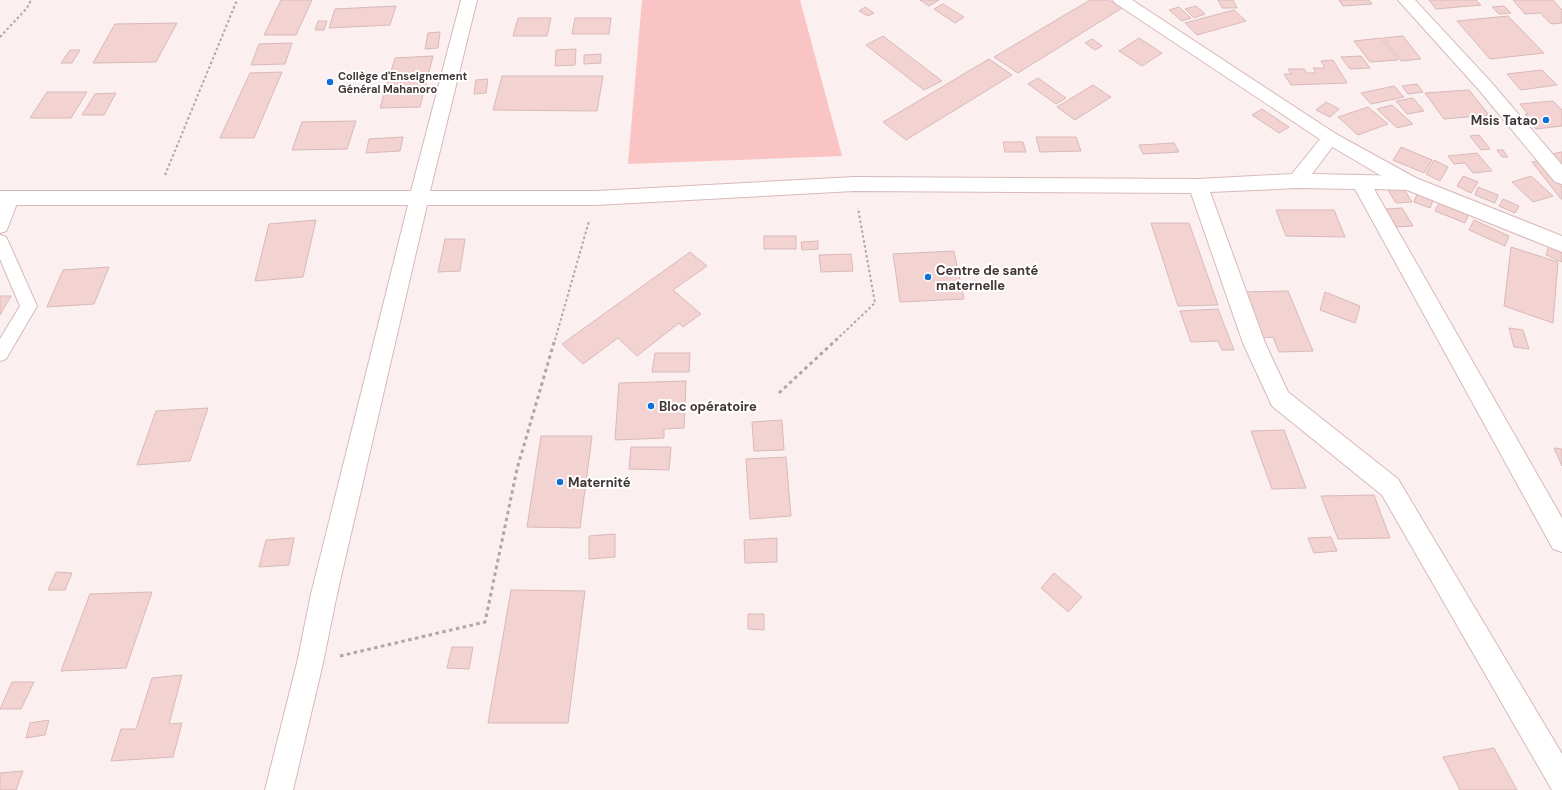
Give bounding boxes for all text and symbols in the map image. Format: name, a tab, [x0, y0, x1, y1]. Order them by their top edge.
place label: Collège d'Enseignement Général Mahanoro	[338, 69, 468, 96]
marker: Collège d'Enseignement Général Mahanoro	[325, 77, 335, 87]
place label: Msis Tatao	[1471, 112, 1538, 129]
marker: Msis Tatao	[1541, 115, 1551, 125]
place label: Centre de santé maternelle	[936, 262, 1039, 294]
marker: Centre de santé maternelle	[923, 272, 933, 282]
place label: Bloc opératoire	[659, 398, 757, 415]
marker: Bloc opératoire	[646, 401, 656, 411]
place label: Maternité	[568, 474, 631, 491]
marker: Maternité	[555, 477, 565, 487]

